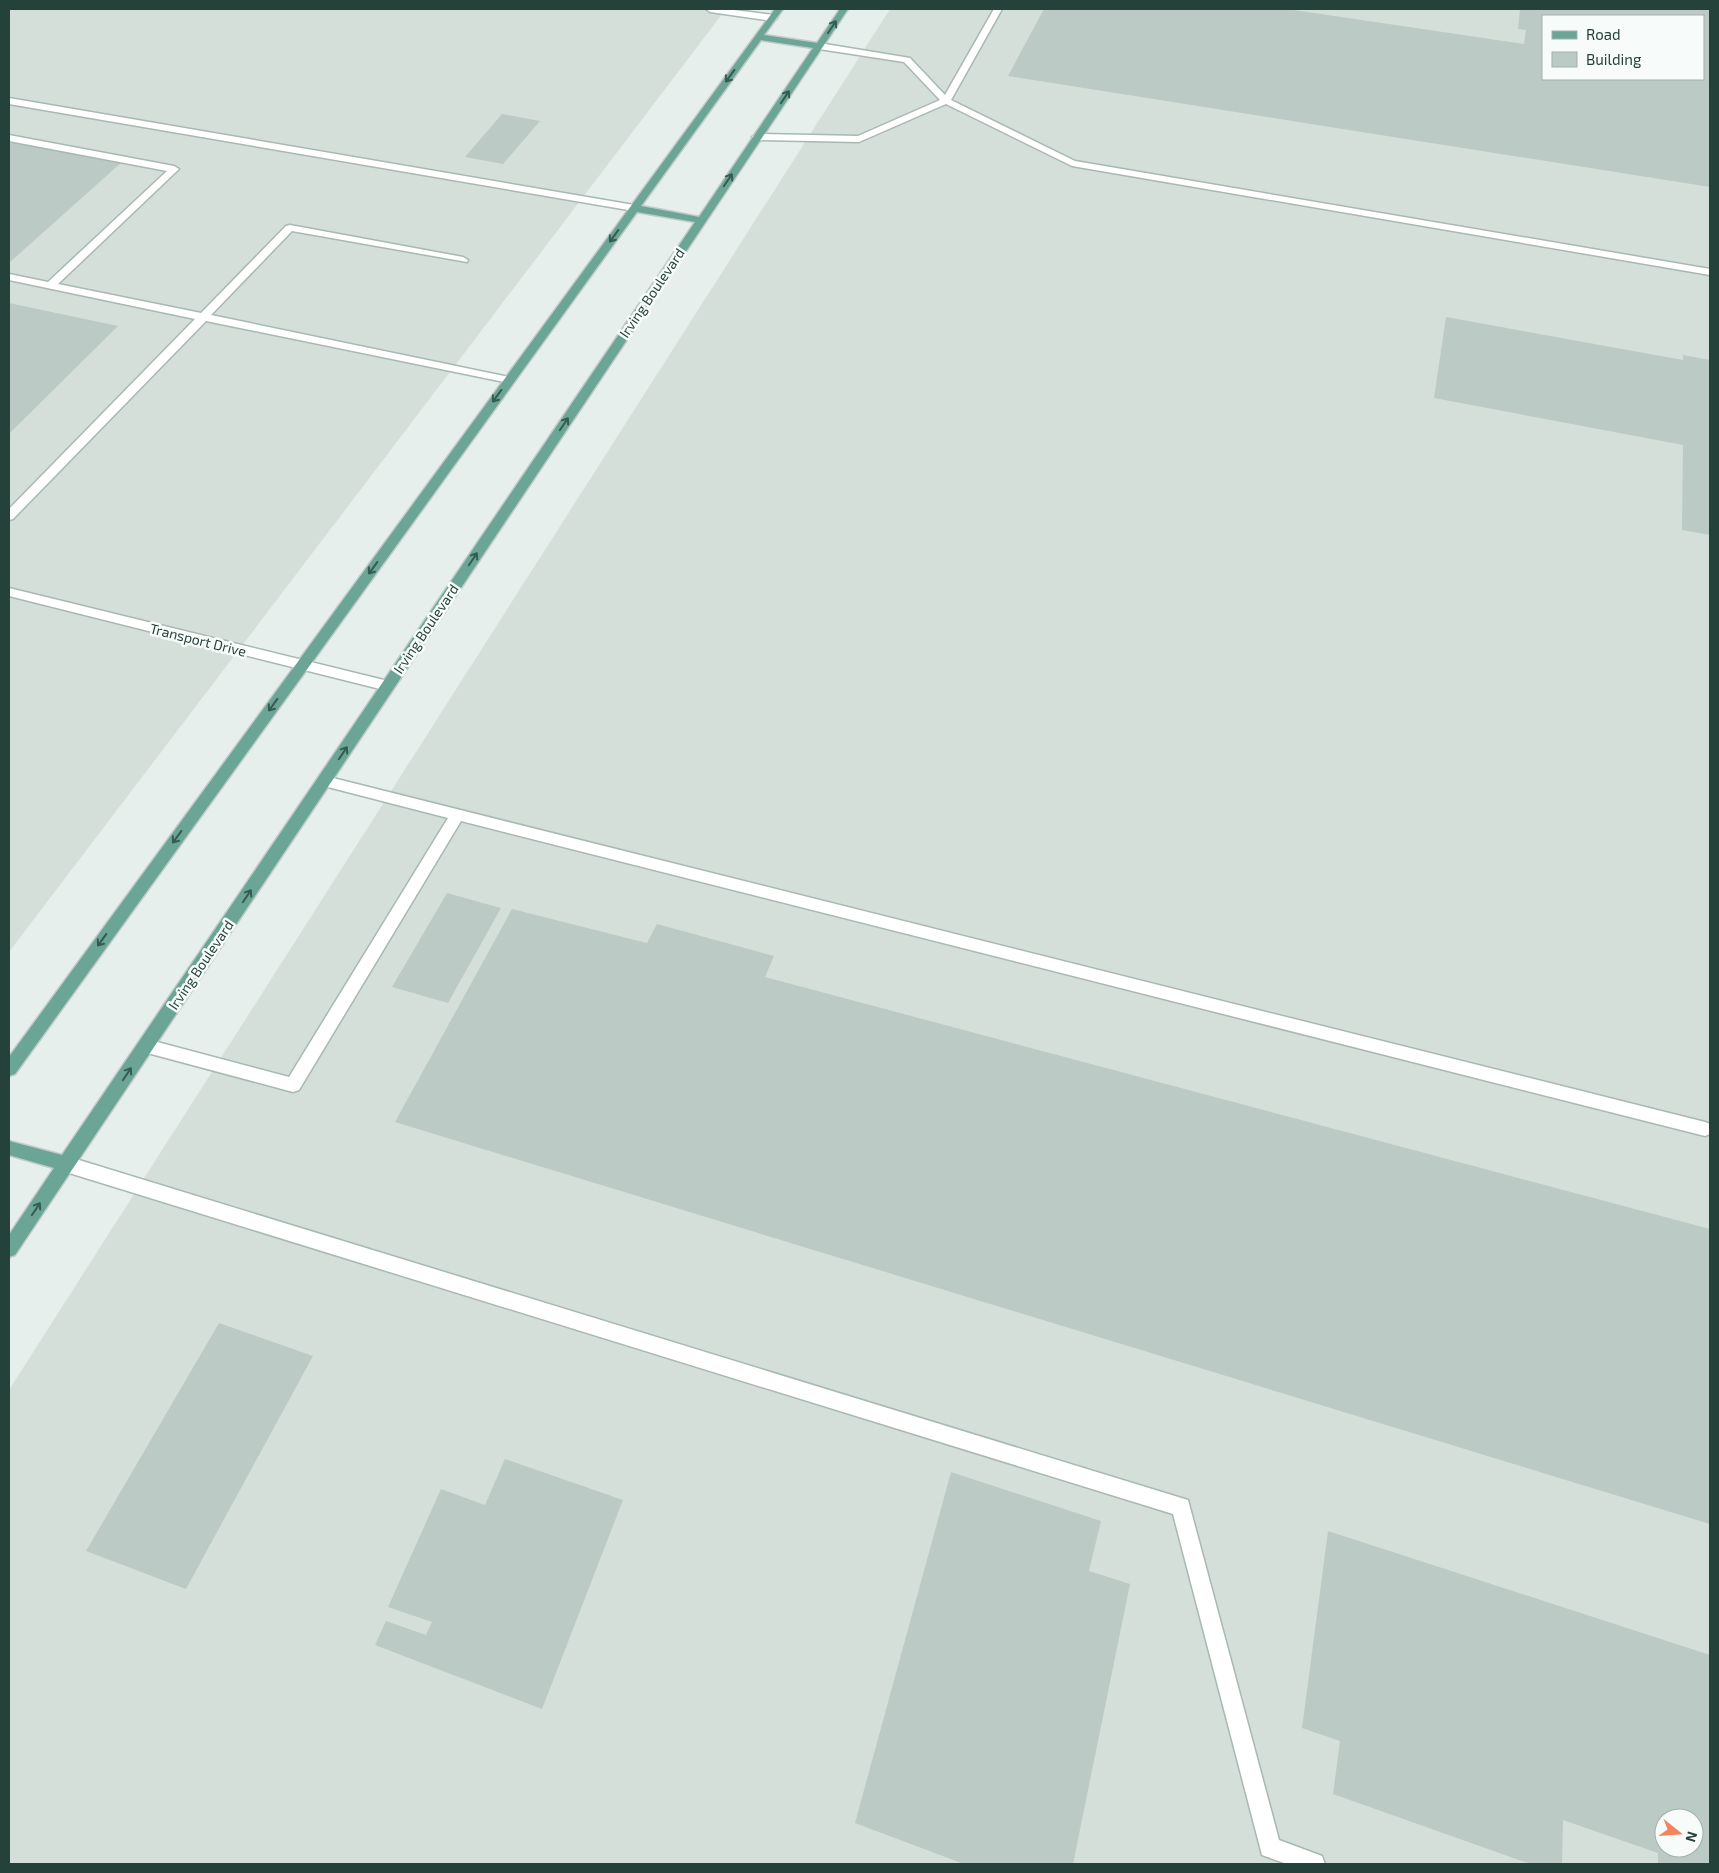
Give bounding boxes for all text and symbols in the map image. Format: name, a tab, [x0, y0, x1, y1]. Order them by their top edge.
legend	[1542, 15, 1704, 80]
one-way arrow	[827, 20, 837, 34]
text: Road	[1586, 25, 1621, 43]
text: Building	[1586, 50, 1642, 68]
one-way arrow	[725, 69, 735, 83]
one-way arrow	[780, 90, 790, 104]
one-way arrow	[723, 173, 733, 187]
one-way arrow	[608, 229, 619, 242]
street label: Irving Boulevard	[615, 245, 688, 341]
one-way arrow	[492, 389, 503, 402]
one-way arrow	[559, 417, 569, 431]
one-way arrow	[468, 552, 479, 566]
one-way arrow	[367, 561, 378, 574]
street label: Irving Boulevard	[389, 581, 462, 677]
street label: Transport Drive	[148, 619, 248, 660]
one-way arrow	[268, 698, 278, 712]
one-way arrow	[338, 746, 348, 760]
one-way arrow	[172, 830, 182, 844]
one-way arrow	[242, 889, 252, 903]
street label: Irving Boulevard	[164, 917, 237, 1013]
one-way arrow	[97, 932, 108, 946]
one-way arrow	[122, 1067, 132, 1081]
one-way arrow	[31, 1202, 41, 1216]
north arrow	[1654, 1808, 1704, 1858]
text: N	[1682, 1830, 1702, 1844]

